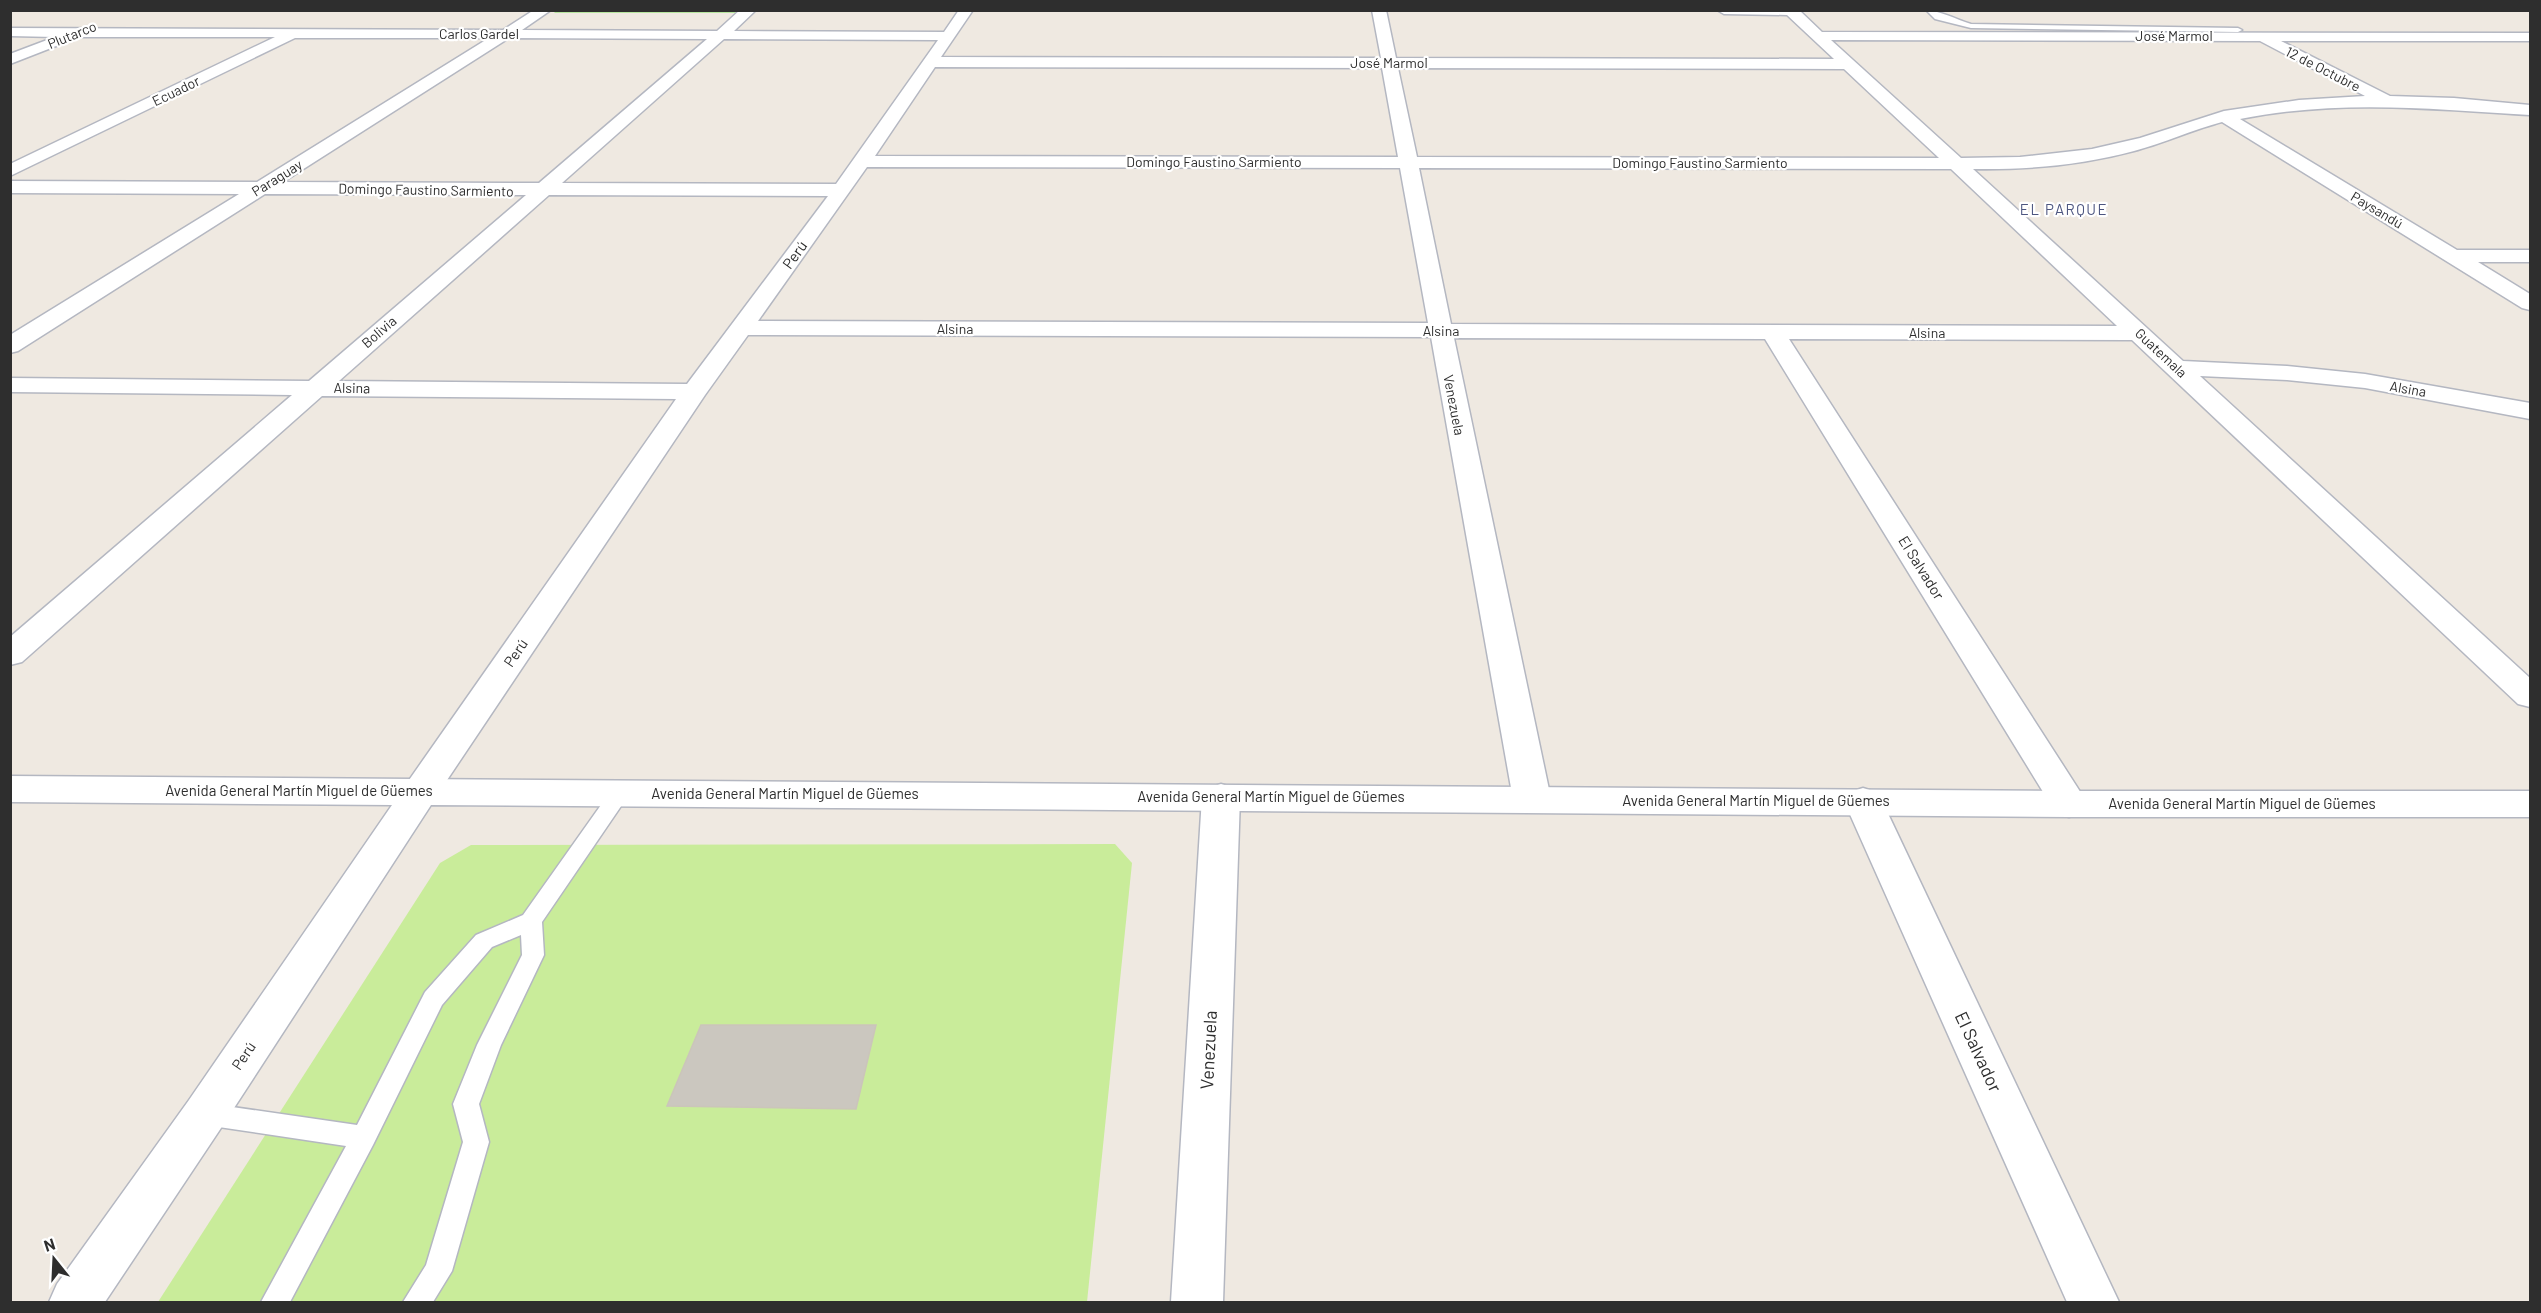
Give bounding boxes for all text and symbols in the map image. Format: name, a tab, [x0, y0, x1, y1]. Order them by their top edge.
street label: Plutarco	[45, 17, 99, 52]
street label: Carlos Gardel	[439, 25, 519, 42]
street label: José Marmol	[2135, 27, 2213, 44]
street label: 12 de Octubre	[2283, 42, 2364, 95]
street label: José Marmol	[1350, 54, 1428, 71]
street label: Ecuador	[149, 72, 202, 109]
street label: Domingo Faustino Sarmiento	[1126, 153, 1302, 170]
street label: Domingo Faustino Sarmiento	[1612, 154, 1788, 171]
street label: Paraguay	[248, 155, 306, 200]
street label: Domingo Faustino Sarmiento	[338, 179, 514, 200]
street label: Paysandú	[2348, 187, 2406, 232]
district label: EL PARQUE	[2020, 200, 2108, 218]
street label: Perú	[778, 237, 810, 272]
street label: Bolivia	[358, 312, 400, 351]
street label: Alsina	[937, 320, 973, 337]
street label: Alsina	[1423, 322, 1459, 339]
street label: Alsina	[1909, 324, 1945, 341]
street label: Guatemala	[2132, 324, 2191, 381]
street label: Venezuela	[1440, 373, 1469, 437]
street label: Alsina	[2389, 377, 2428, 400]
street label: Alsina	[333, 379, 371, 396]
street label: El Salvador	[1895, 532, 1949, 603]
street label: Perú	[499, 635, 531, 670]
street label: Avenida General Martín Miguel de Güemes	[165, 781, 433, 799]
street label: Avenida General Martín Miguel de Güemes	[651, 784, 919, 802]
street label: Avenida General Martín Miguel de Güemes	[1137, 787, 1405, 805]
street label: Avenida General Martín Miguel de Güemes	[1622, 791, 1890, 809]
street label: Avenida General Martín Miguel de Güemes	[2108, 794, 2376, 812]
street label: El Salvador	[1951, 1008, 2007, 1096]
street label: Venezuela	[1195, 1010, 1221, 1090]
street label: Perú	[227, 1038, 259, 1073]
north arrow	[24, 1229, 84, 1289]
text: N	[41, 1234, 57, 1255]

